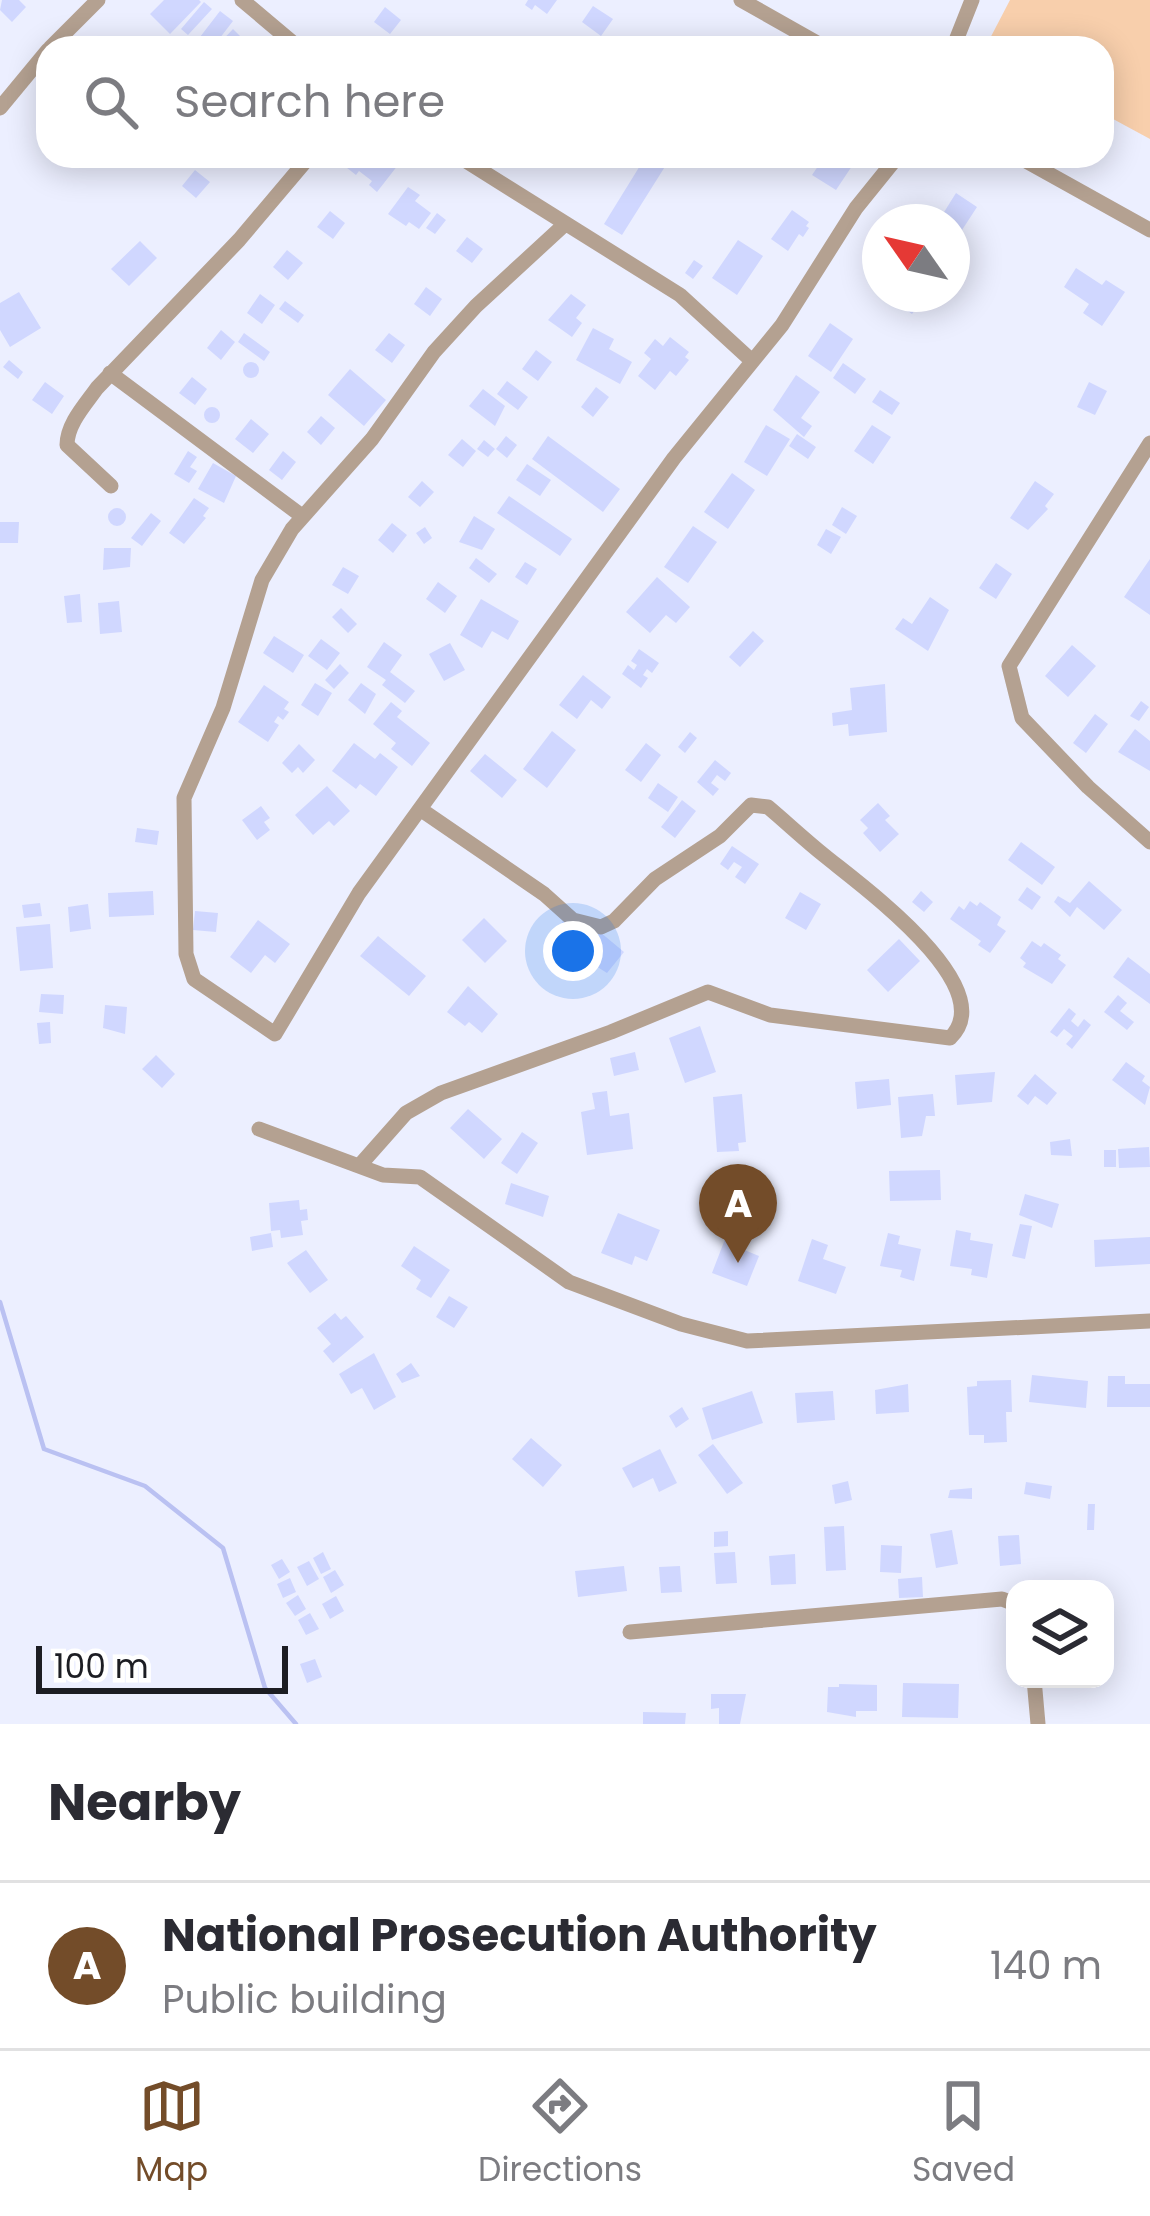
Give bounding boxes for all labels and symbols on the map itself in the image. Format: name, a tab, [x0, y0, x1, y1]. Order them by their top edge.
north arrow	[862, 204, 970, 312]
your location	[543, 921, 603, 981]
pin: A	[699, 1164, 777, 1263]
scale bar	[36, 1640, 288, 1693]

